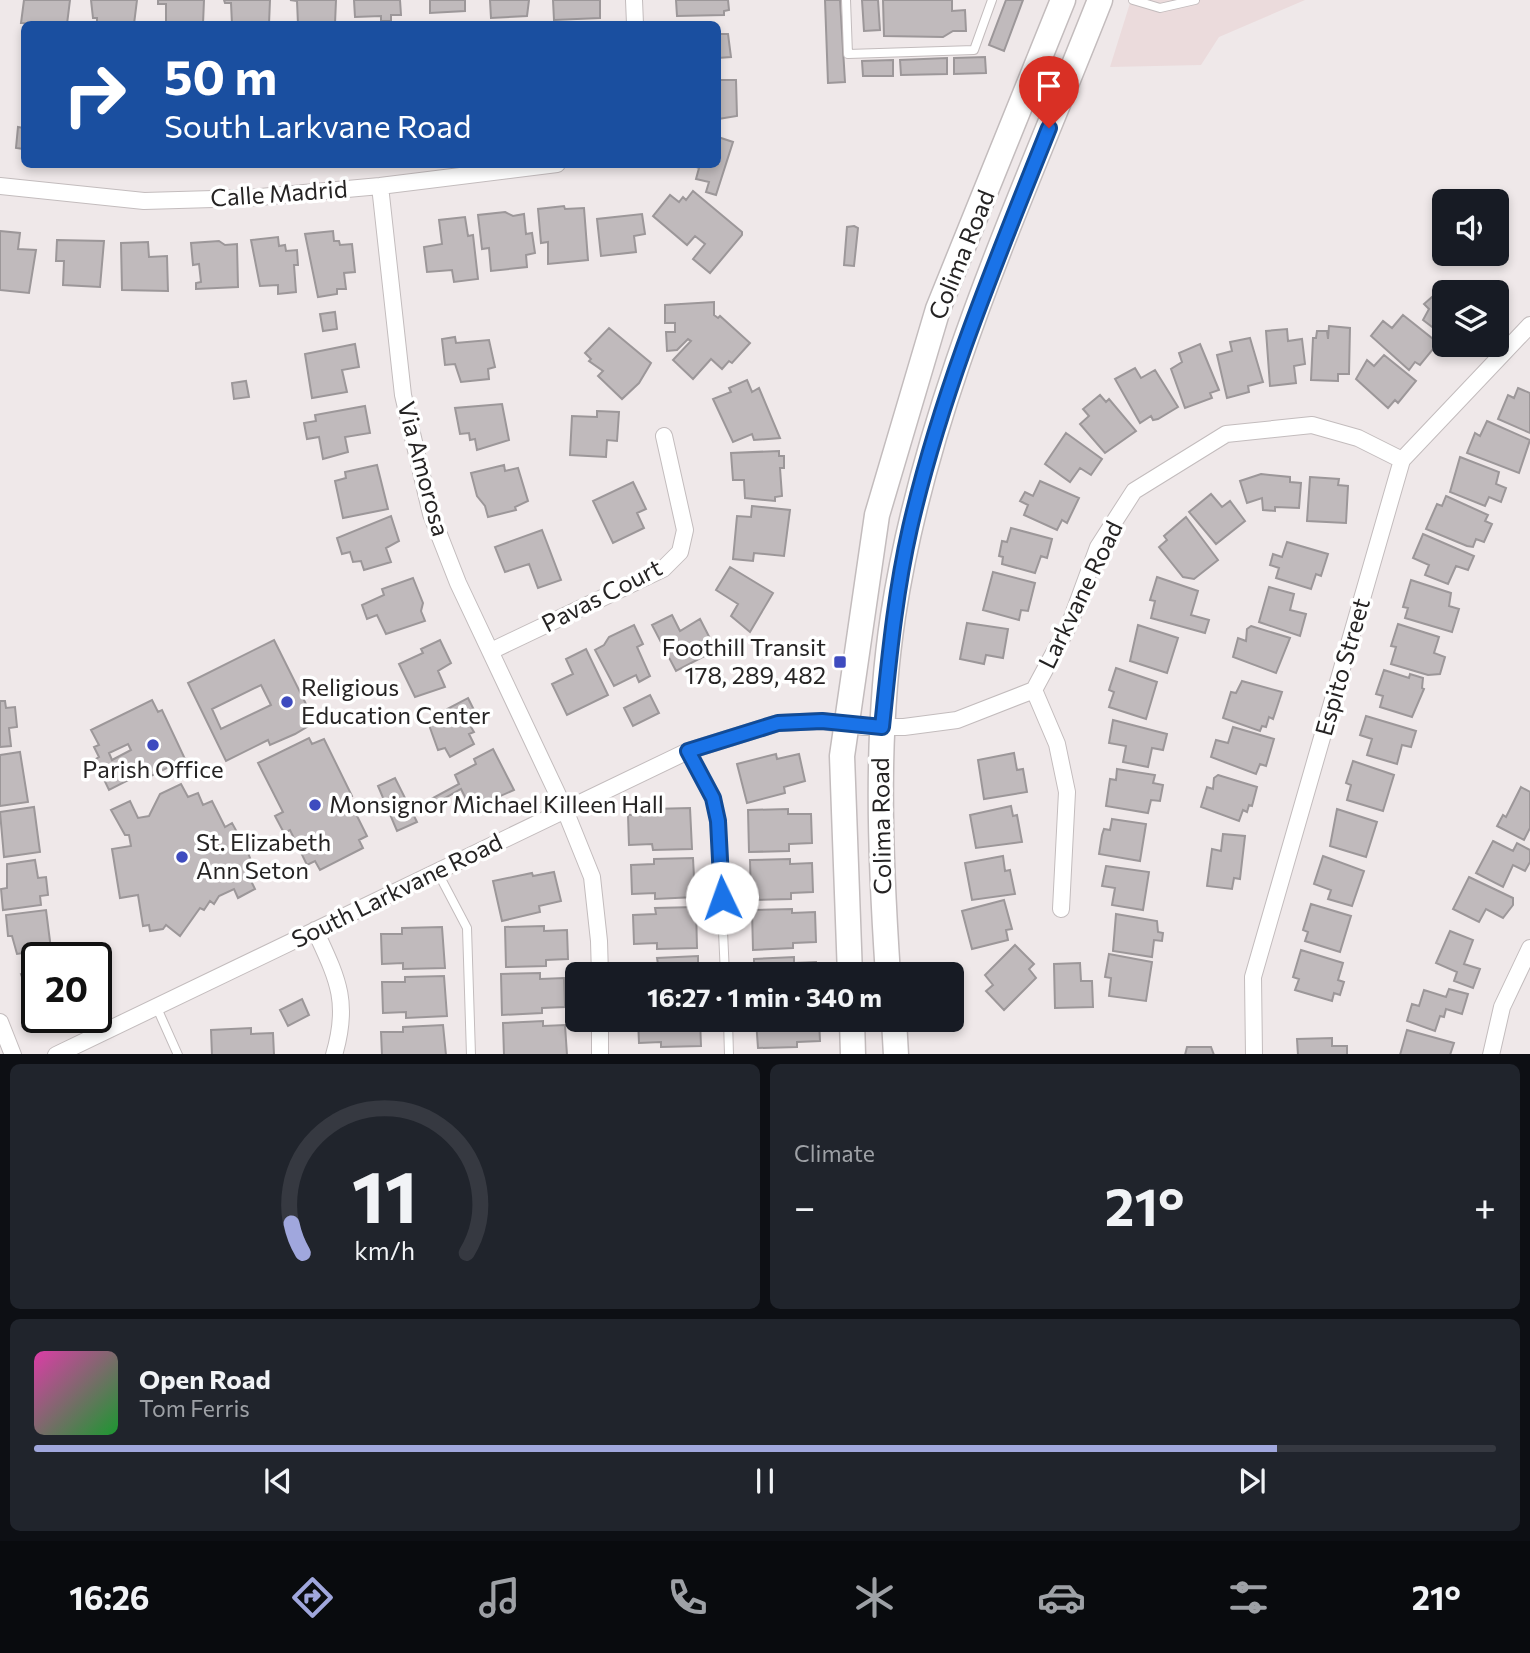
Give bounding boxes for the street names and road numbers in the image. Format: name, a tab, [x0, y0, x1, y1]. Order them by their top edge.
street label: Calle Madrid	[209, 173, 348, 212]
street label: Colima Road	[921, 185, 1000, 323]
street label: Via Amorosa	[393, 398, 456, 539]
street label: Larkvane Road	[1031, 516, 1128, 673]
street label: Pavas Court	[536, 552, 666, 637]
street label: Espito Street	[1308, 594, 1375, 739]
street label: Colima Road	[865, 757, 896, 895]
street label: South Larkvane Road	[286, 826, 506, 953]

